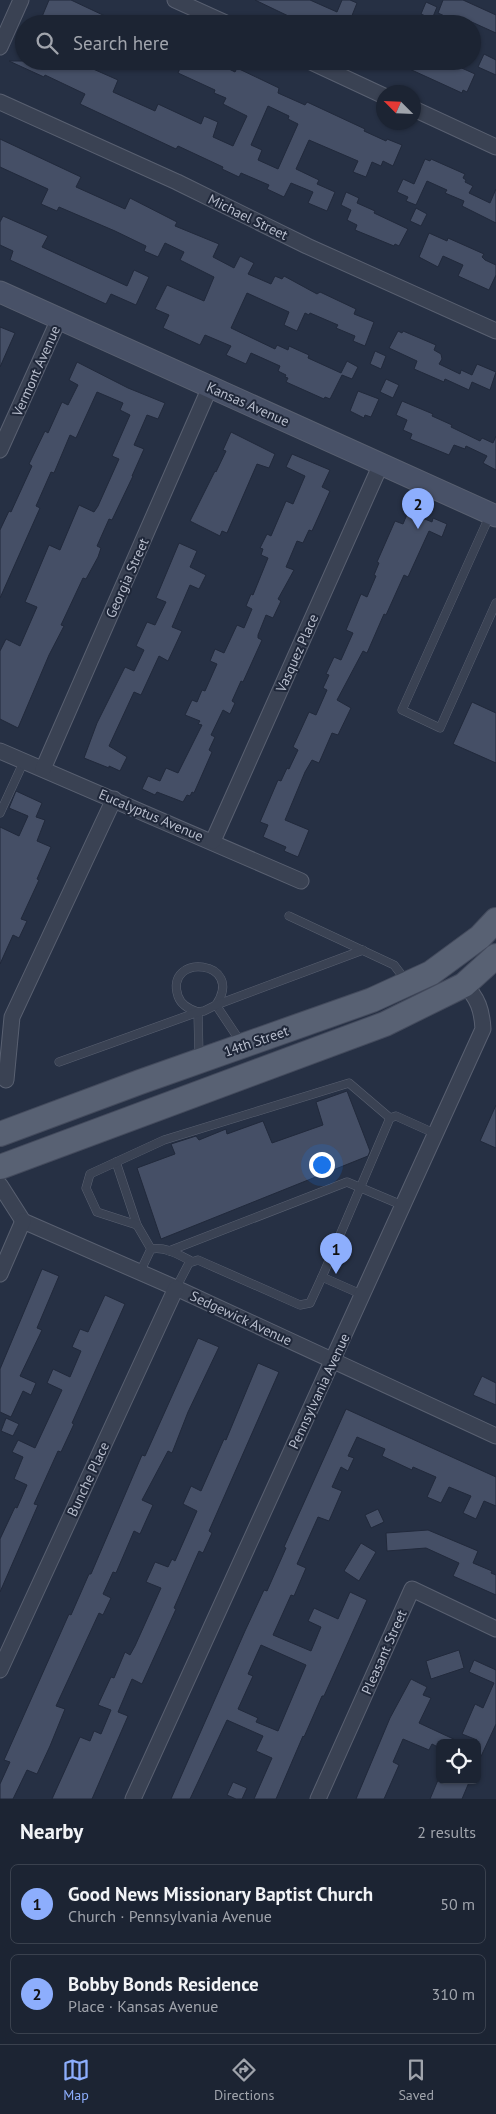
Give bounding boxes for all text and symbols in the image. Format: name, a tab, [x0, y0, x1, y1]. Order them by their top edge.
search box	[15, 15, 481, 70]
icon: search	[33, 29, 61, 57]
text: Search here	[73, 31, 169, 55]
north arrow	[376, 85, 421, 130]
street label: Michael Street	[205, 190, 291, 244]
street label: Vermont Avenue	[8, 323, 64, 420]
street label: Kansas Avenue	[204, 378, 292, 430]
pin: 2	[402, 488, 434, 529]
street label: Georgia Street	[101, 535, 153, 621]
street label: Vasquez Place	[271, 611, 322, 696]
street label: Eucalyptus Avenue	[96, 785, 206, 845]
street label: 14th Street	[221, 1021, 291, 1060]
your location	[309, 1152, 335, 1178]
pin: 1	[320, 1233, 352, 1274]
street label: Sedgewick Avenue	[187, 1287, 295, 1349]
street label: Pennsylvania Avenue	[284, 1330, 354, 1452]
street label: Bunche Place	[63, 1439, 113, 1519]
street label: Pleasant Street	[357, 1607, 411, 1697]
map controls	[436, 1739, 481, 1784]
button: locate	[436, 1739, 481, 1784]
text: Nearby	[20, 1818, 83, 1845]
text: 2 results	[417, 1822, 476, 1842]
text: Good News Missionary Baptist Church	[68, 1882, 373, 1906]
text: 1	[32, 1894, 42, 1914]
text: 50 m	[440, 1894, 475, 1914]
text: Church · Pennsylvania Avenue	[68, 1906, 272, 1926]
text: Bobby Bonds Residence	[68, 1972, 259, 1996]
text: 2	[32, 1984, 42, 2004]
text: 310 m	[432, 1984, 475, 2004]
text: Place · Kansas Avenue	[68, 1996, 218, 2016]
tab: Map	[62, 2056, 90, 2104]
tab: Directions	[214, 2056, 274, 2104]
tab: Saved	[398, 2056, 434, 2104]

